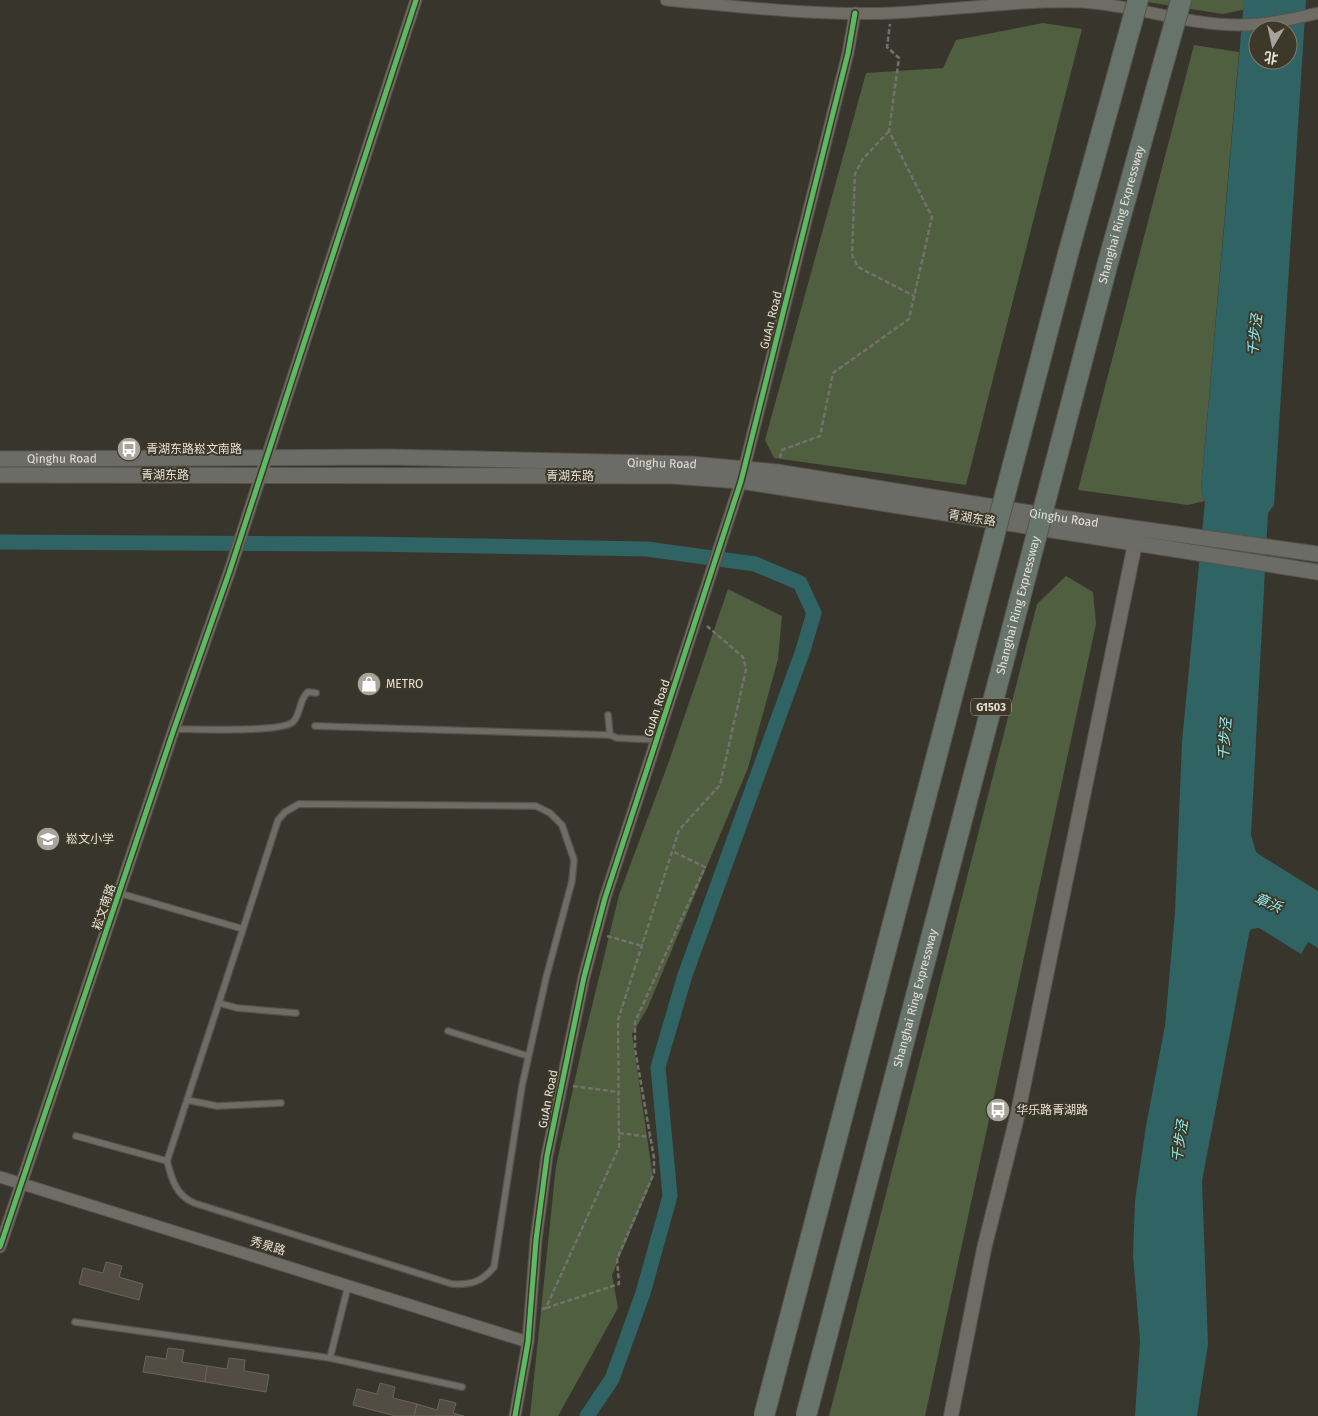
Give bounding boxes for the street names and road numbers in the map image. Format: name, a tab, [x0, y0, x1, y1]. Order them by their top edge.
street label: Shanghai Ring Expressway	[1096, 144, 1147, 285]
street label: GuAn Road	[757, 290, 785, 350]
street label: Qinghu Road	[27, 452, 97, 466]
street label: Qinghu Road	[627, 456, 697, 472]
street label: 青湖东路	[141, 468, 189, 482]
street label: 青湖东路	[546, 469, 594, 483]
street label: Qinghu Road	[1028, 506, 1099, 530]
street label: 青湖东路	[947, 507, 997, 529]
street label: Shanghai Ring Expressway	[993, 534, 1043, 676]
street label: GuAn Road	[641, 678, 673, 738]
road number: G1503	[971, 699, 1011, 716]
street label: 崧文南路	[90, 882, 118, 932]
street label: Shanghai Ring Expressway	[891, 927, 940, 1069]
street label: GuAn Road	[535, 1069, 561, 1129]
street label: 秀泉路	[249, 1234, 287, 1258]

